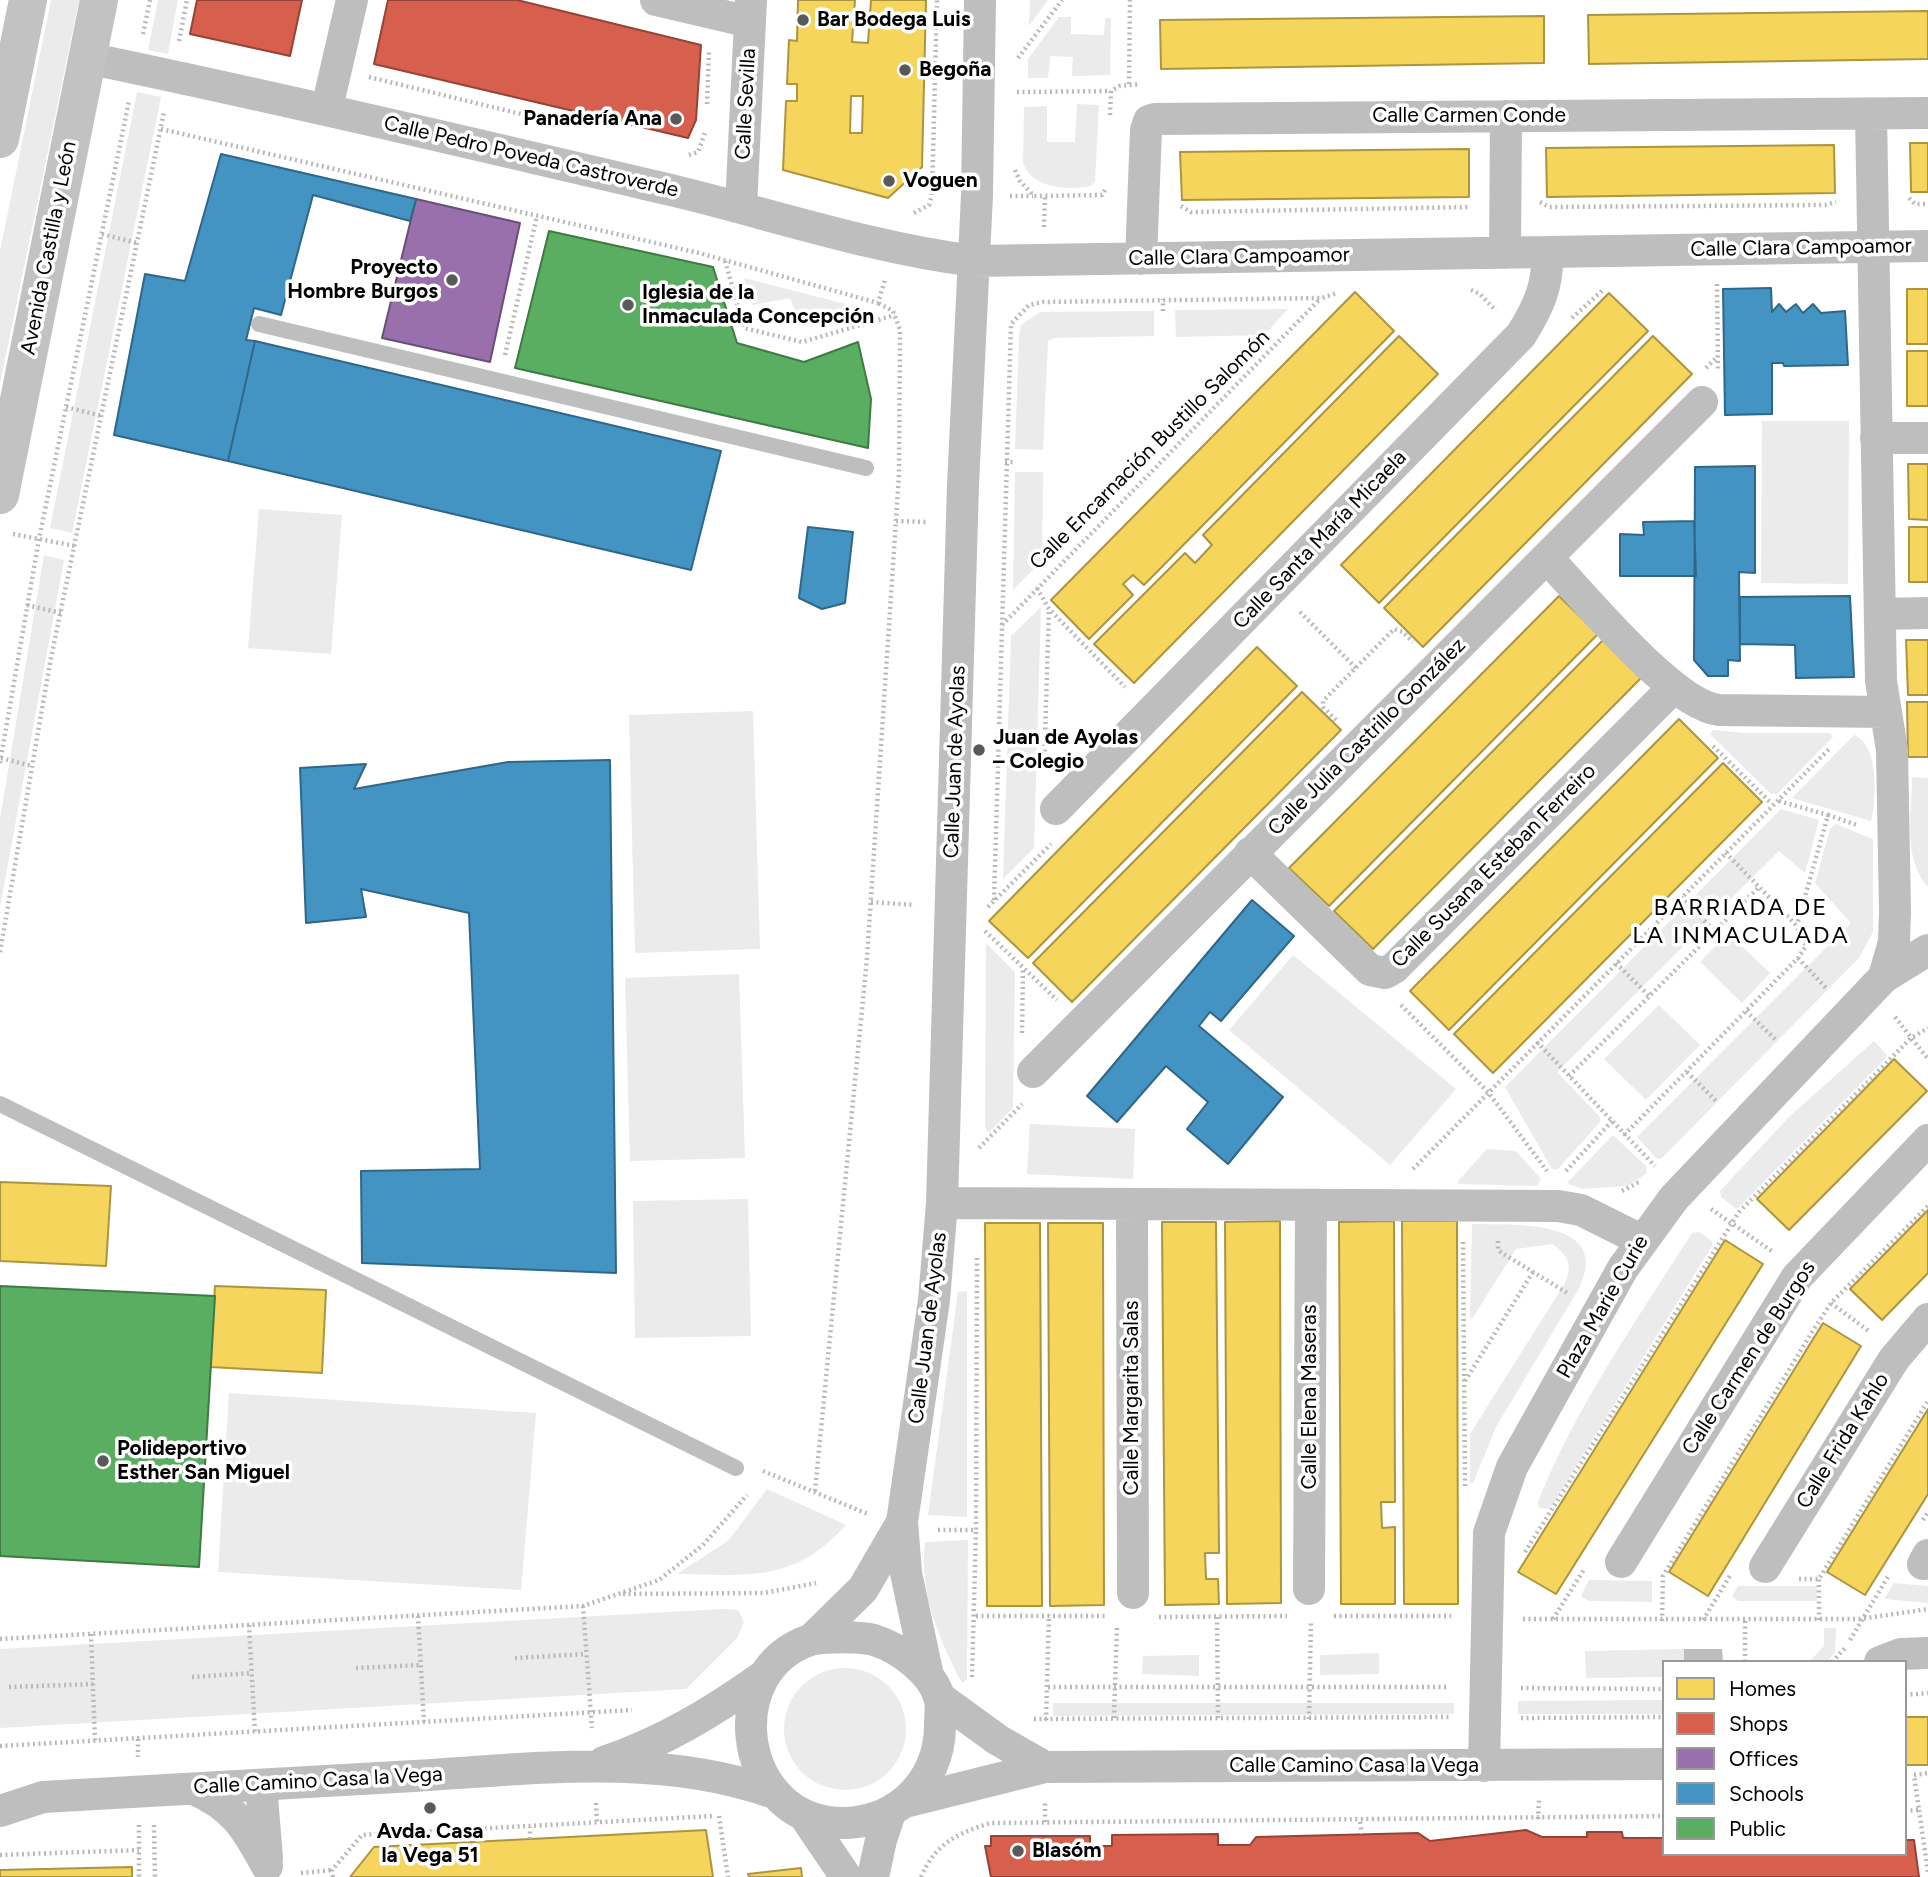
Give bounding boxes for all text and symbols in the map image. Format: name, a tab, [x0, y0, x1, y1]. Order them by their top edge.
place label: Bar Bodega Luis	[817, 7, 970, 33]
marker: Bar Bodega Luis	[795, 12, 811, 28]
street label: Calle Sevilla	[730, 48, 762, 160]
place label: Begoña	[919, 57, 991, 83]
marker: Begoña	[897, 62, 913, 78]
street label: Calle Carmen Conde	[1372, 103, 1566, 129]
place label: Panadería Ana	[523, 106, 662, 132]
street label: Calle Pedro Poveda Castroverde	[381, 111, 681, 203]
marker: Panadería Ana	[668, 111, 684, 127]
street label: Avenida Castilla y León	[16, 139, 82, 357]
place label: Voguen	[903, 168, 978, 194]
marker: Voguen	[881, 173, 897, 189]
street label: Calle Clara Campoamor	[1690, 233, 1912, 263]
street label: Calle Clara Campoamor	[1128, 242, 1350, 272]
place label: Proyecto Hombre Burgos	[287, 255, 438, 305]
marker: Proyecto Hombre Burgos	[444, 272, 460, 288]
place label: Iglesia de la Inmaculada Concepción	[642, 280, 874, 330]
marker: Iglesia de la Inmaculada Concepción	[620, 297, 636, 313]
street label: Calle Encarnación Bustillo Salomón	[1025, 325, 1275, 575]
street label: Calle Santa María Micaela	[1228, 445, 1412, 635]
street label: Calle Julia Castrillo González	[1263, 633, 1471, 841]
street label: Calle Juan de Ayolas	[939, 665, 971, 859]
place label: Juan de Ayolas – Colegio	[993, 725, 1138, 775]
marker: Juan de Ayolas – Colegio	[971, 742, 987, 758]
street label: Calle Susana Esteban Ferreiro	[1387, 759, 1601, 973]
district label: BARRIADA DE LA INMACULADA	[1634, 894, 1848, 950]
street label: Calle Juan de Ayolas	[904, 1231, 952, 1425]
street label: Plaza Marie Curie	[1552, 1231, 1654, 1383]
street label: Calle Carmen de Burgos	[1677, 1256, 1821, 1460]
street label: Calle Margarita Salas	[1119, 1301, 1145, 1495]
street label: Calle Elena Maseras	[1297, 1304, 1323, 1490]
street label: Calle Frida Kahlo	[1791, 1369, 1895, 1513]
place label: Polideportivo Esther San Miguel	[117, 1436, 290, 1486]
marker: Polideportivo Esther San Miguel	[95, 1453, 111, 1469]
legend	[1662, 1660, 1907, 1856]
text: Homes	[1729, 1676, 1796, 1701]
text: Shops	[1729, 1711, 1788, 1736]
text: Offices	[1729, 1746, 1798, 1771]
street label: Calle Camino Casa la Vega	[1229, 1753, 1479, 1779]
street label: Calle Camino Casa la Vega	[193, 1762, 443, 1800]
text: Schools	[1729, 1781, 1804, 1806]
marker: Avda. Casa la Vega 51	[422, 1800, 438, 1816]
text: Public	[1729, 1816, 1786, 1841]
place label: Avda. Casa la Vega 51	[377, 1819, 483, 1869]
place label: Blasóm	[1032, 1838, 1102, 1864]
marker: Blasóm	[1010, 1843, 1026, 1859]

